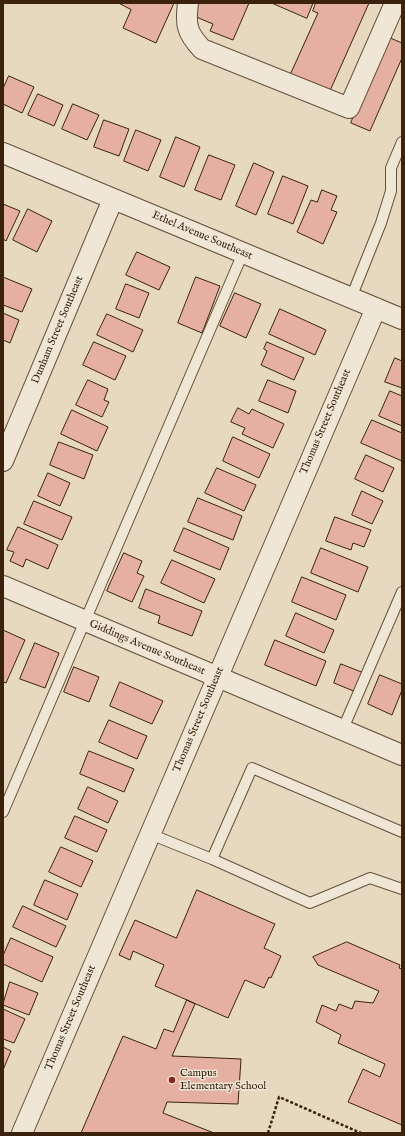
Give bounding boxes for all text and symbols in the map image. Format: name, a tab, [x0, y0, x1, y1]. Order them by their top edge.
street label: Ethel Avenue Southeast	[150, 209, 254, 263]
street label: Dunham Street Southeast	[29, 274, 87, 386]
street label: Thomas Street Southeast	[298, 367, 354, 477]
street label: Giddings Avenue Southeast	[87, 618, 207, 678]
street label: Thomas Street Southeast	[171, 665, 227, 775]
street label: Thomas Street Southeast	[43, 963, 99, 1073]
place label: Campus Elementary School	[180, 1067, 266, 1093]
marker: Campus Elementary School	[167, 1075, 177, 1085]

